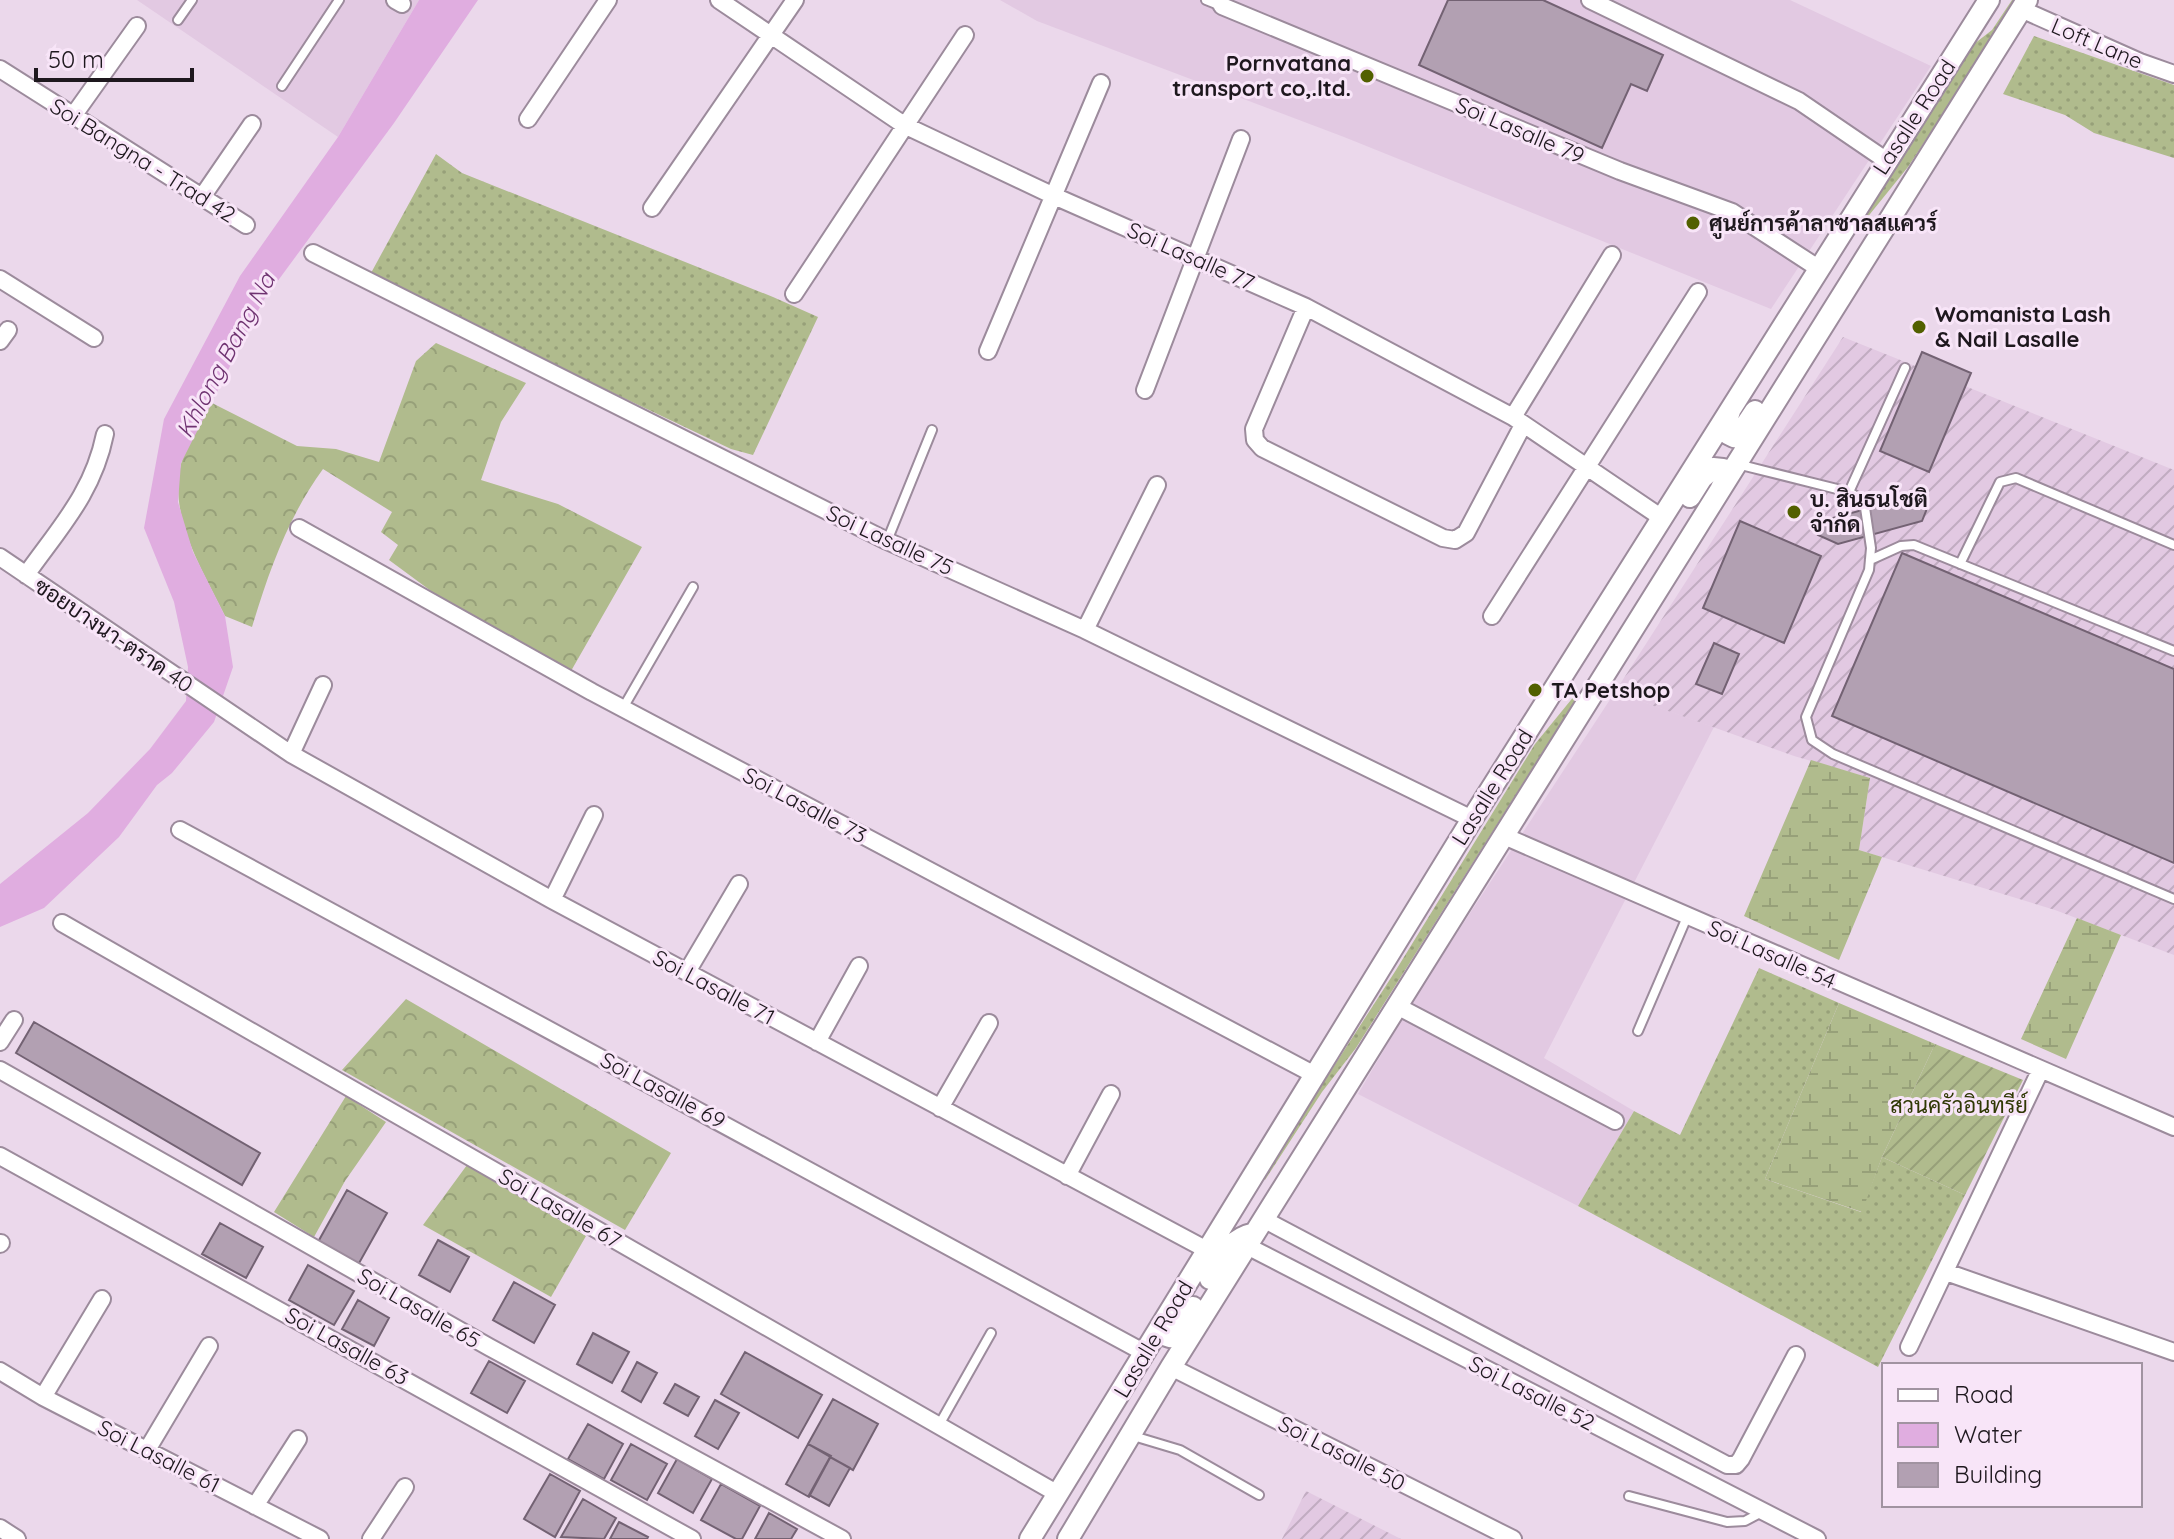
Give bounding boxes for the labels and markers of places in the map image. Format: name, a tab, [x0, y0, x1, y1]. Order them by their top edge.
place label: Pornvatana transport co,.ltd.	[1172, 49, 1351, 102]
marker: Pornvatana transport co,.ltd.	[1358, 67, 1376, 85]
place label: ศูนย์การค้าลาซาลสแควร์	[1709, 209, 1938, 239]
marker: ศูนย์การค้าลาซาลสแควร์	[1684, 214, 1702, 232]
place label: Womanista Lash & Nail Lasalle	[1935, 300, 2111, 353]
marker: Womanista Lash & Nail Lasalle	[1910, 318, 1928, 336]
place label: บ. สินธนโชติ จำกัด	[1810, 485, 1928, 538]
marker: บ. สินธนโชติ จำกัด	[1785, 503, 1803, 521]
place label: TA Petshop	[1551, 676, 1670, 704]
marker: TA Petshop	[1526, 681, 1544, 699]

